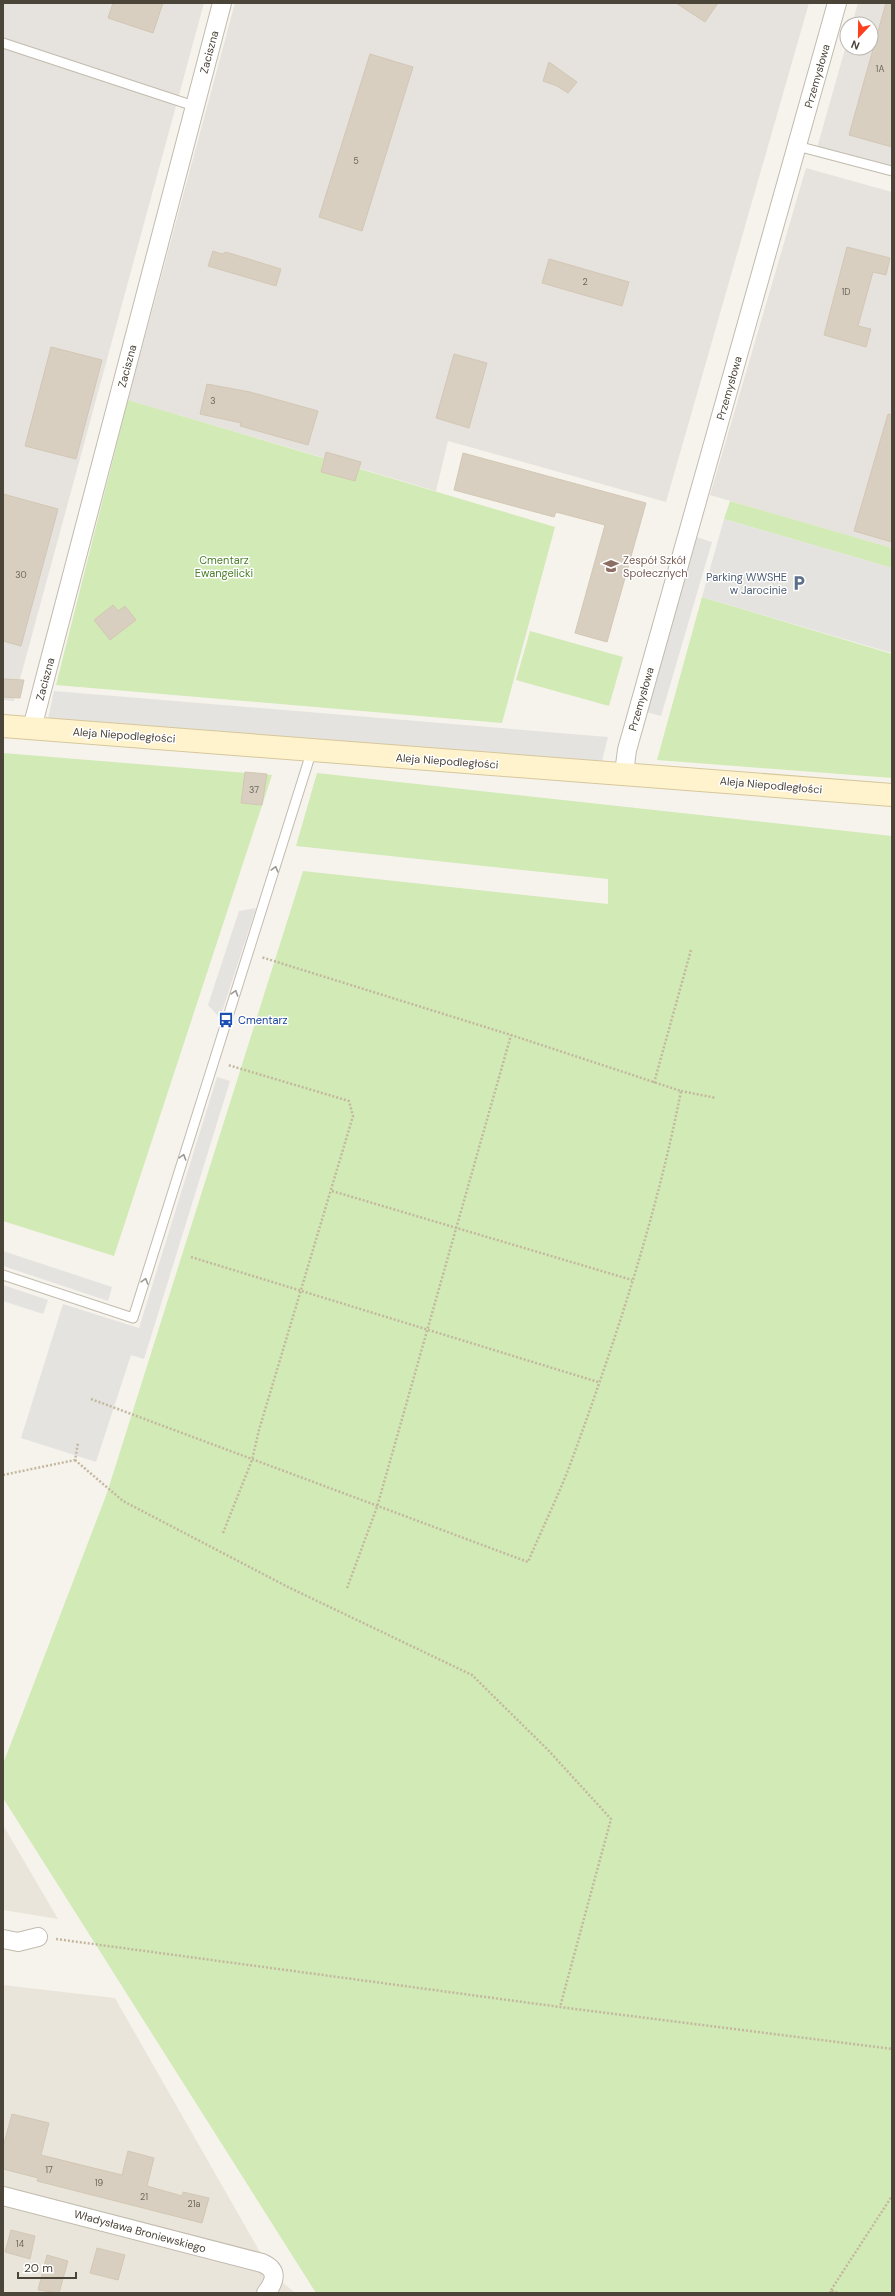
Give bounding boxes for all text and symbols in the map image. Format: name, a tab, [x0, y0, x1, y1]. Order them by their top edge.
north arrow	[839, 16, 879, 56]
street label: Zaciszna	[197, 29, 221, 75]
text: N	[849, 37, 862, 53]
street label: Przemysłowa	[801, 42, 833, 110]
house number: 1A	[876, 63, 884, 75]
house number: 5	[353, 155, 359, 167]
house number: 2	[582, 276, 588, 288]
house number: 1D	[841, 286, 851, 298]
street label: Zaciszna	[115, 343, 139, 389]
street label: Przemysłowa	[713, 354, 745, 422]
house number: 3	[210, 395, 216, 407]
park label: Cmentarz Ewangelicki	[195, 553, 253, 580]
place label: Zespół Szkół Społecznych	[623, 553, 688, 580]
school or university icon: Zespół Szkół Społecznych	[602, 557, 620, 575]
house number: 30	[15, 569, 27, 581]
place label: Parking WWSHE w Jarocinie	[706, 570, 787, 597]
parking icon: Parking WWSHE w Jarocinie	[790, 574, 808, 592]
street label: Zaciszna	[33, 656, 57, 702]
street label: Przemysłowa	[625, 665, 657, 733]
street label: Aleja Niepodległości	[72, 724, 176, 746]
street label: Aleja Niepodległości	[395, 750, 499, 772]
street label: Aleja Niepodległości	[719, 774, 823, 796]
house number: 37	[249, 784, 259, 796]
one-way arrow	[271, 866, 279, 873]
one-way arrow	[230, 990, 239, 997]
bus stop icon: Cmentarz	[217, 1011, 235, 1029]
place label: Cmentarz	[238, 1013, 288, 1027]
one-way arrow	[178, 1154, 187, 1161]
one-way arrow	[140, 1278, 149, 1285]
house number: 17	[45, 2164, 53, 2176]
house number: 19	[95, 2177, 104, 2189]
house number: 21	[140, 2191, 148, 2203]
house number: 21a	[188, 2198, 201, 2210]
street label: Władysława Broniewskiego	[72, 2207, 208, 2255]
house number: 14	[16, 2238, 25, 2250]
scale bar	[18, 2254, 76, 2280]
text: 20 m	[24, 2260, 53, 2276]

